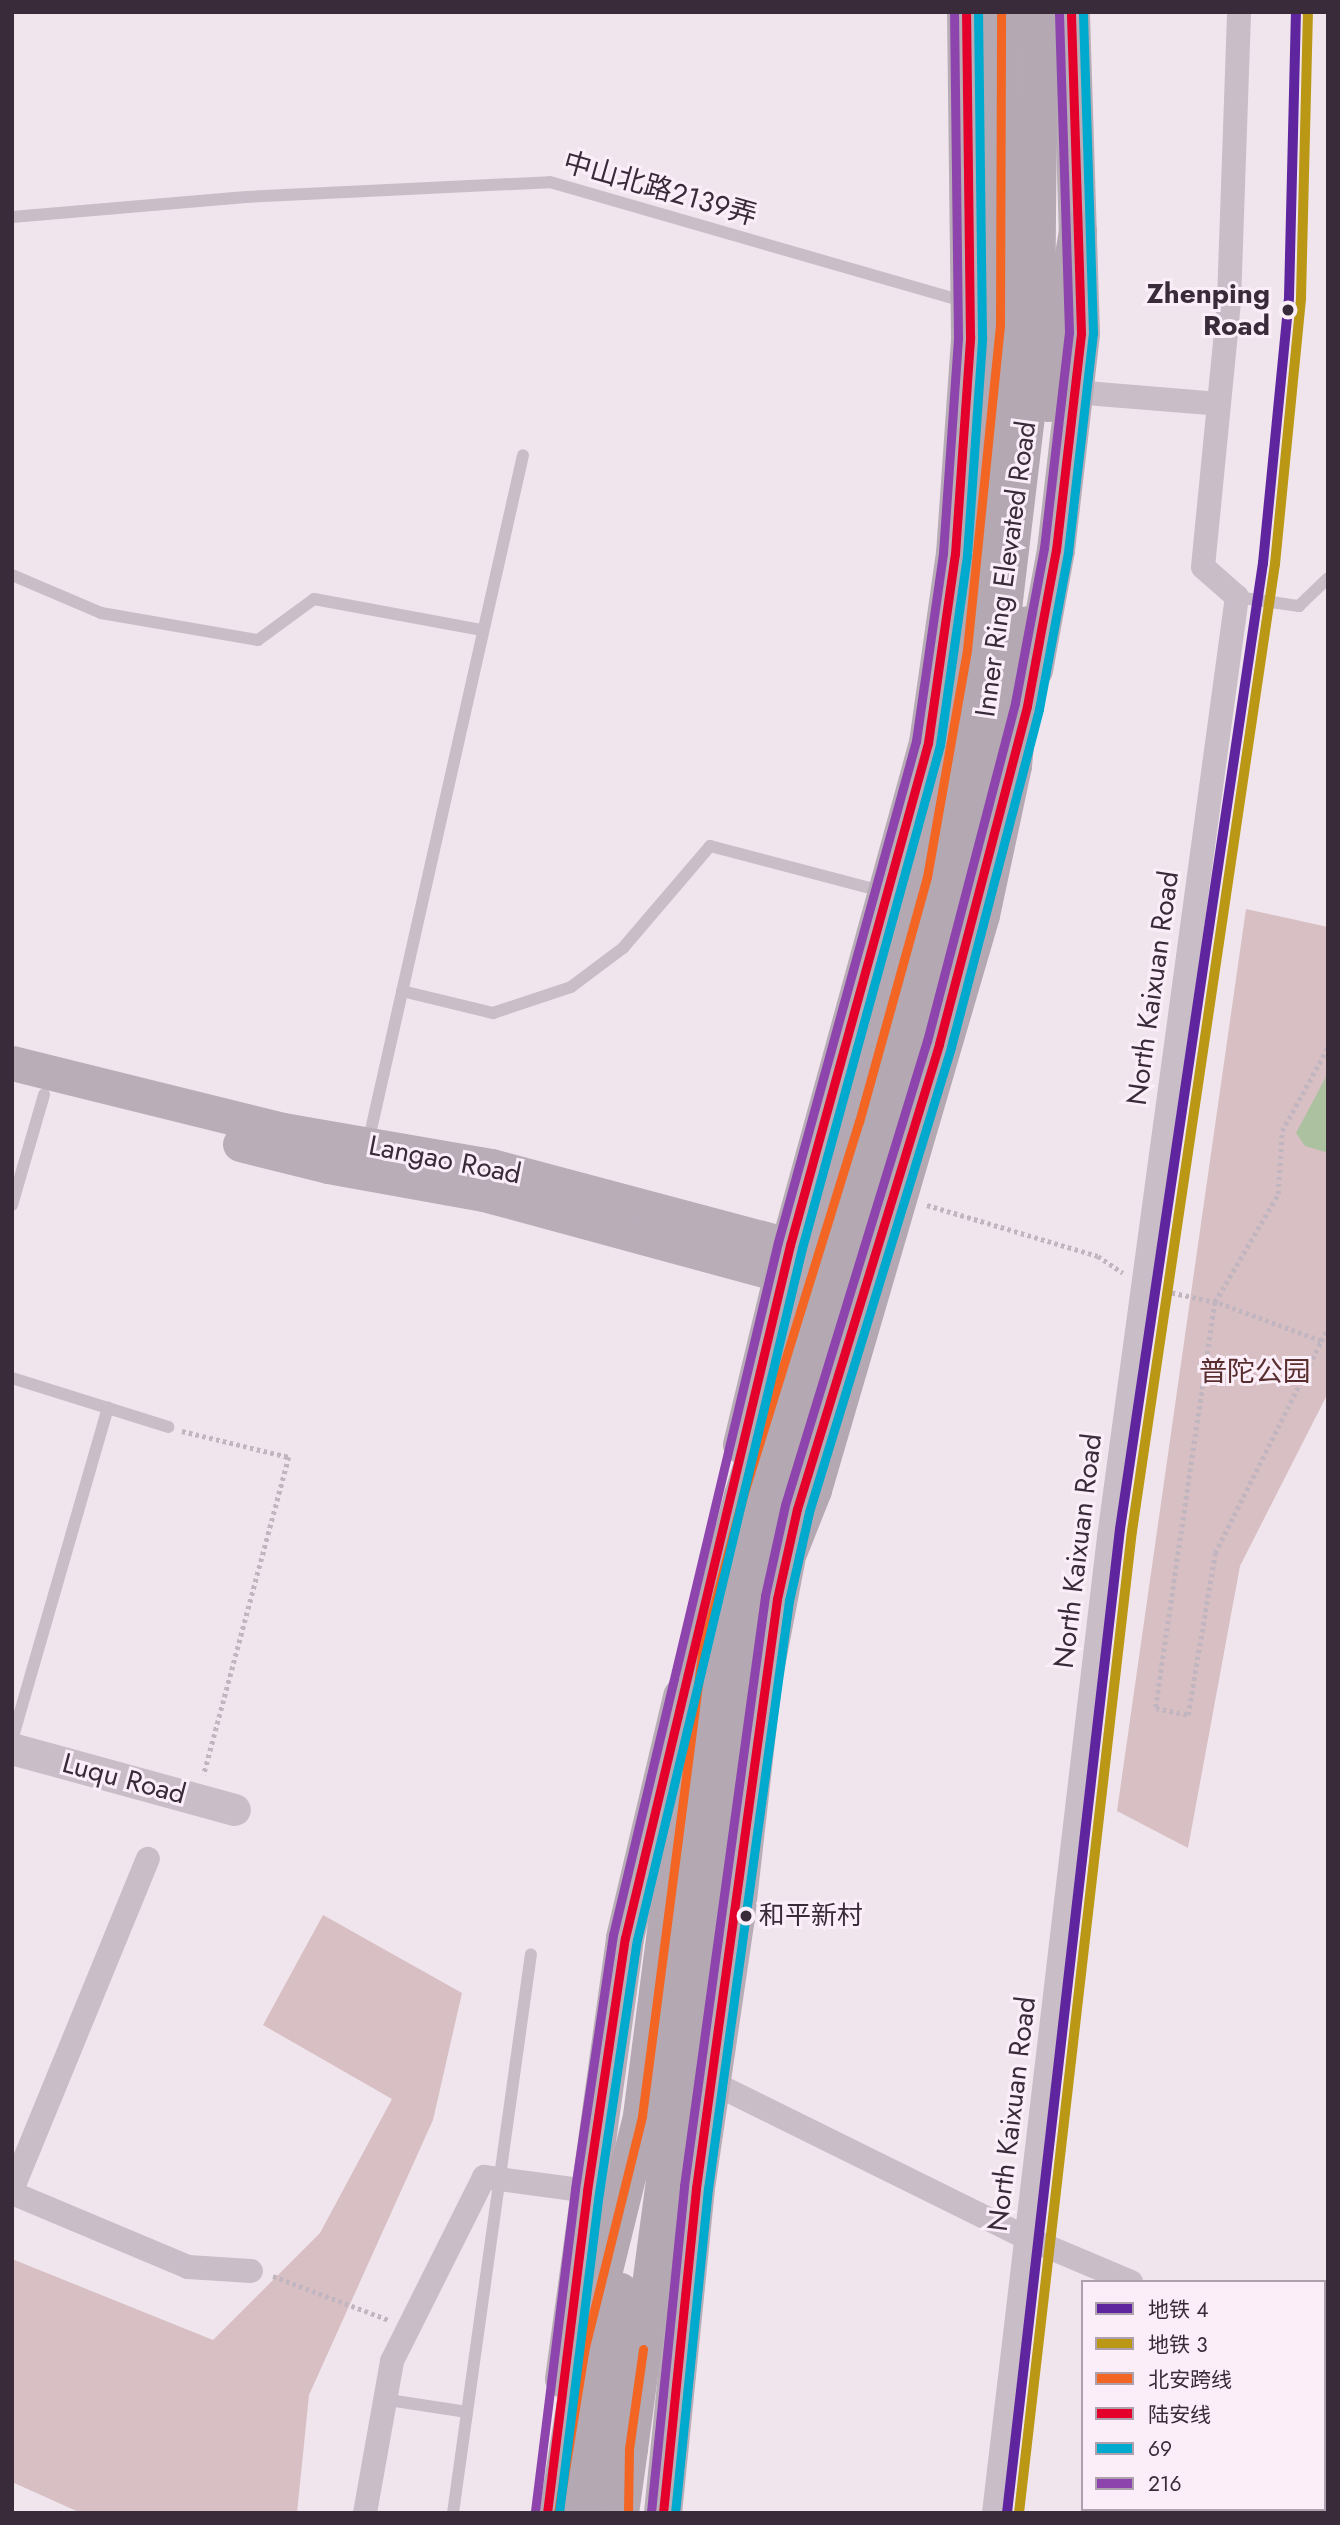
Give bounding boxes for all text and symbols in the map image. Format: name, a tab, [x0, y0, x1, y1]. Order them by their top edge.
street label: 中山北路2139弄	[559, 145, 761, 233]
place label: Zhenping Road	[1146, 277, 1270, 343]
marker: Zhenping Road	[1277, 299, 1299, 321]
street label: Inner Ring Elevated Road	[969, 419, 1043, 719]
street label: North Kaixuan Road	[1120, 869, 1186, 1107]
street label: Langao Road	[366, 1129, 524, 1191]
park label: 普陀公园	[1199, 1355, 1311, 1389]
street label: North Kaixuan Road	[1047, 1432, 1109, 1670]
street label: Luqu Road	[59, 1746, 189, 1812]
place label: 和平新村	[759, 1900, 863, 1932]
marker: 和平新村	[739, 1909, 753, 1923]
street label: North Kaixuan Road	[981, 1995, 1043, 2233]
legend	[1081, 2280, 1326, 2511]
text: 地铁 4	[1148, 2295, 1209, 2325]
text: 地铁 3	[1148, 2330, 1208, 2360]
text: 北安跨线	[1148, 2365, 1232, 2395]
text: 陆安线	[1148, 2400, 1211, 2430]
text: 69	[1148, 2434, 1172, 2464]
text: 216	[1148, 2469, 1182, 2499]

